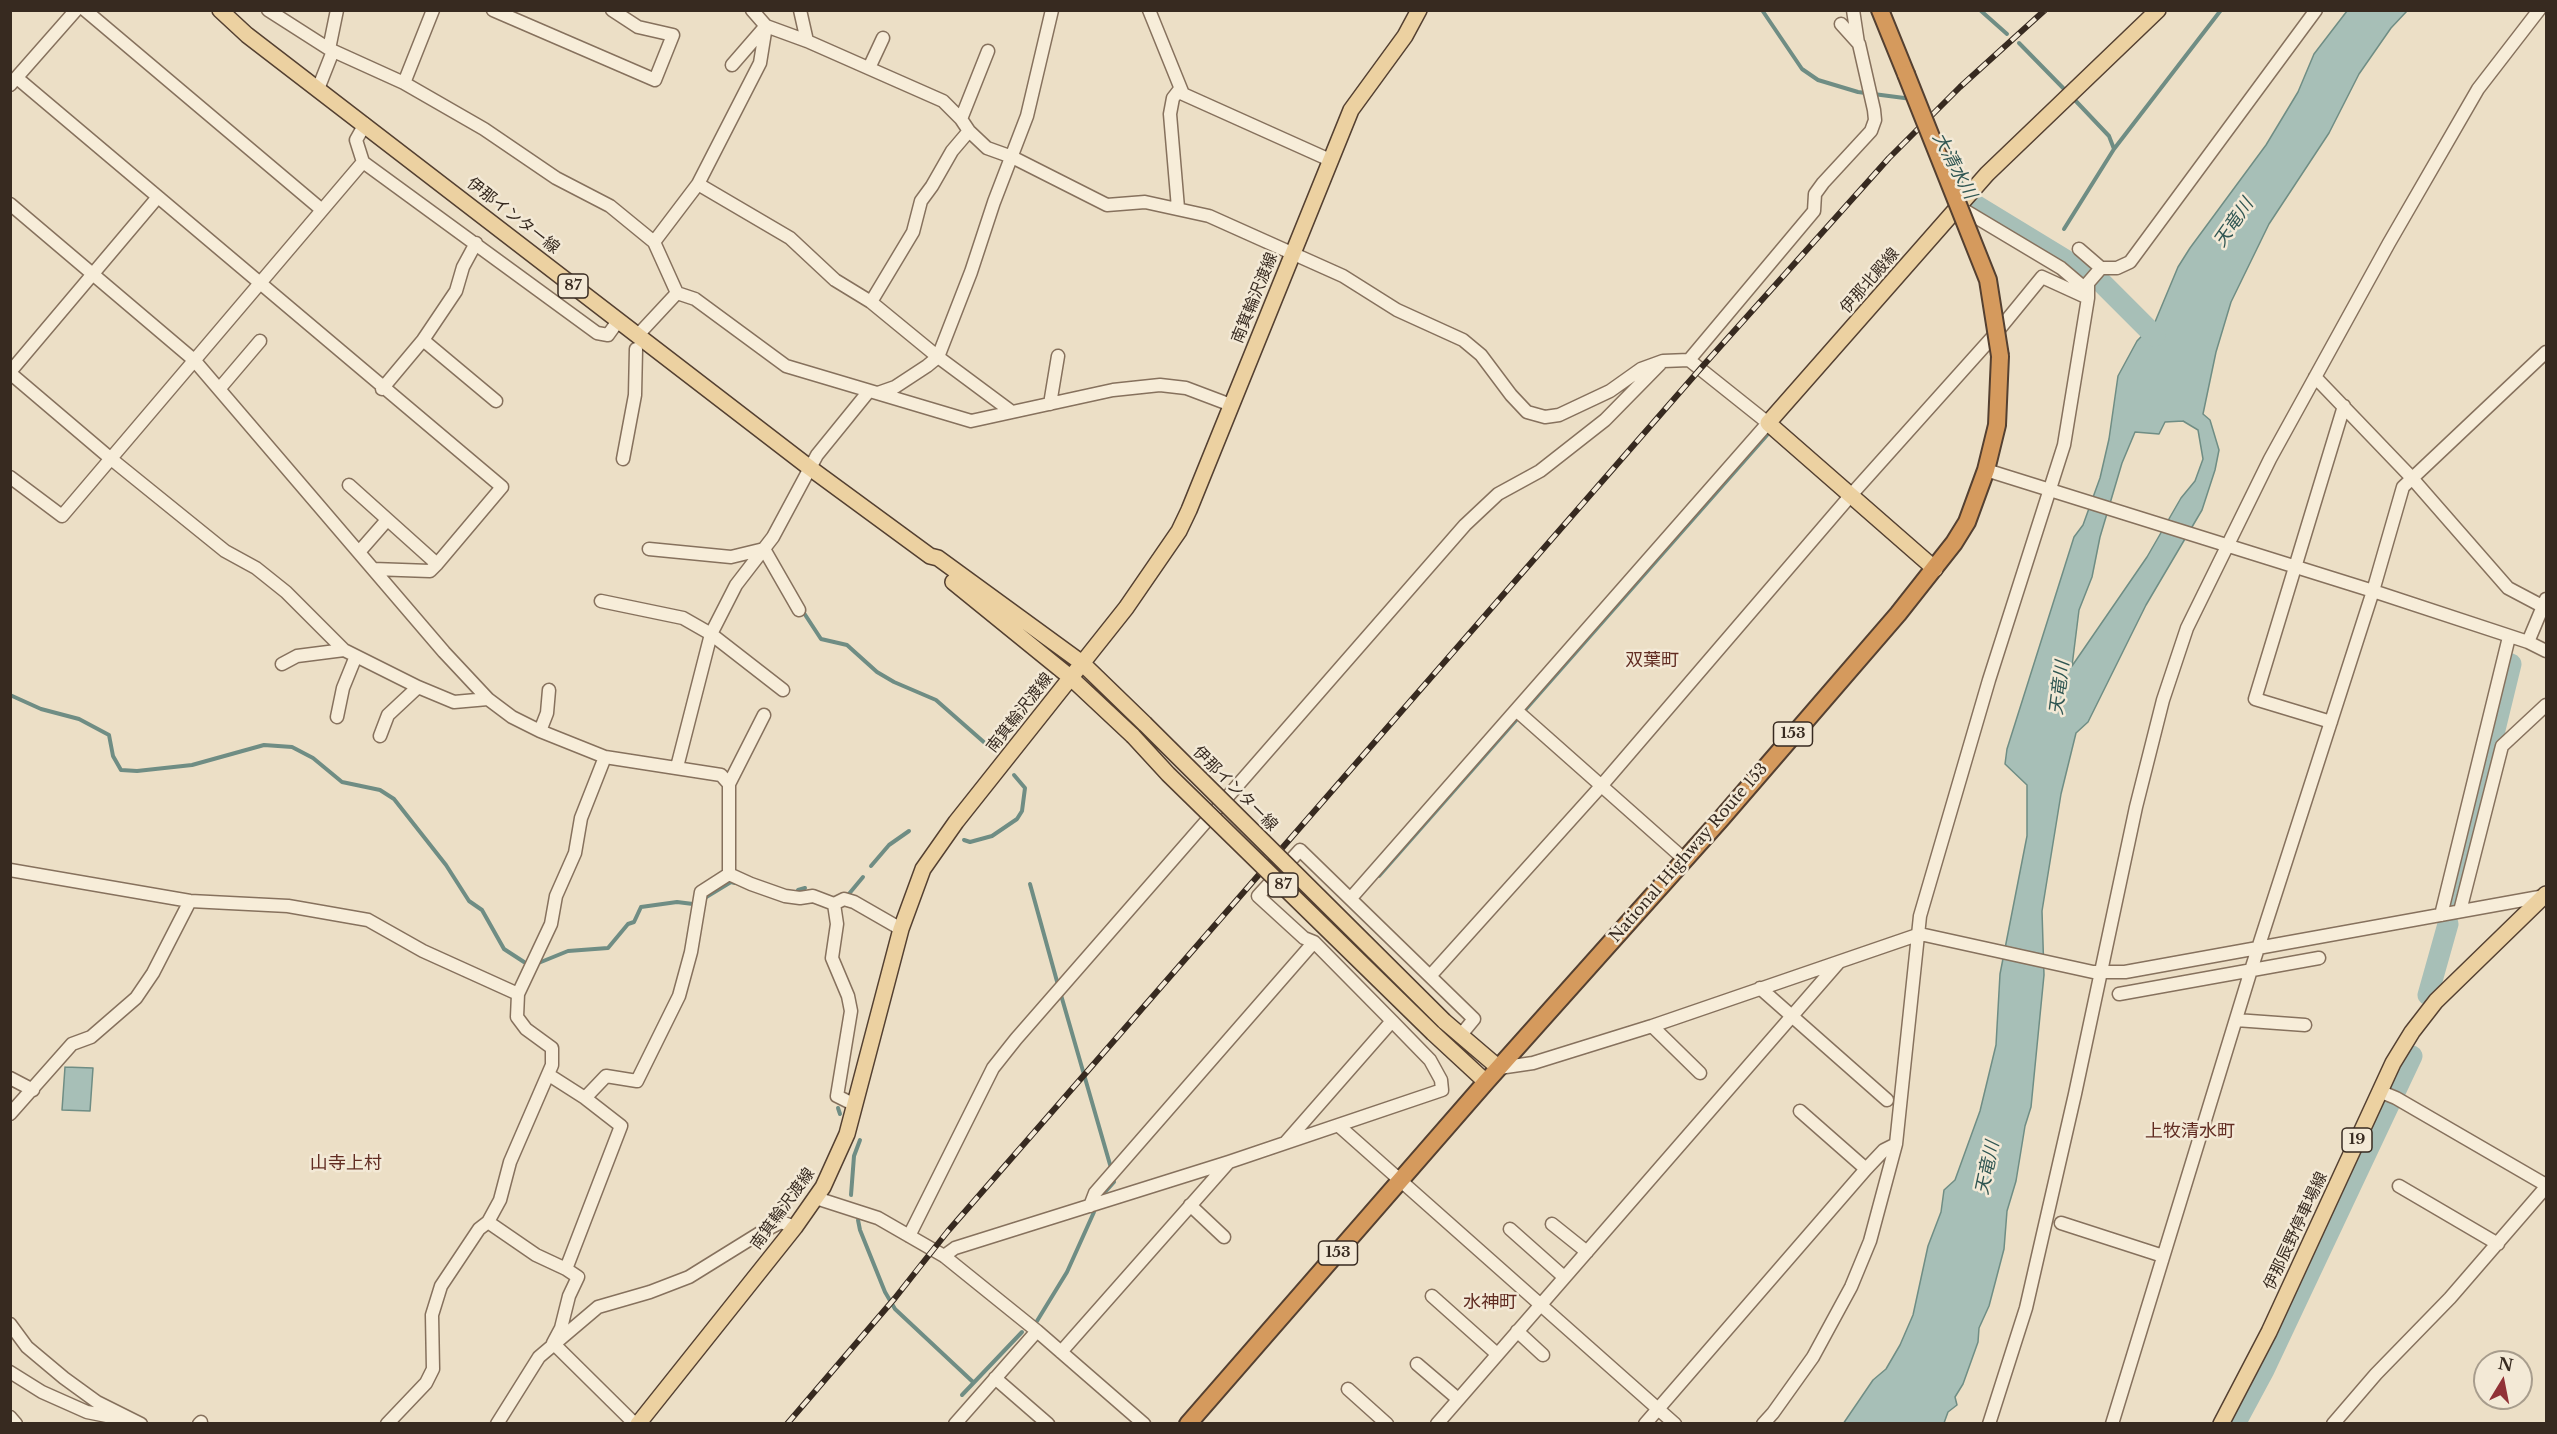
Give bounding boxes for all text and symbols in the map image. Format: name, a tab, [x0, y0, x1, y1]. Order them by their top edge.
water label: 大清水川	[1928, 129, 1980, 203]
street label: 伊那インター線	[463, 174, 563, 258]
water label: 天竜川	[2210, 195, 2258, 251]
street label: 伊那北殿線	[1837, 245, 1903, 317]
street label: 南箕輪沢渡線	[1228, 250, 1282, 346]
road number: 87	[558, 274, 588, 298]
district label: 双葉町	[1625, 650, 1679, 672]
water label: 天竜川	[2046, 660, 2074, 716]
street label: 南箕輪沢渡線	[983, 669, 1057, 757]
road number: 153	[1774, 722, 1812, 746]
street label: 伊那インター線	[1189, 743, 1281, 835]
street label: National Highway Route 153	[1606, 759, 1772, 947]
road number: 87	[1268, 873, 1298, 897]
district label: 上牧清水町	[2145, 1121, 2235, 1143]
road number: 19	[2342, 1128, 2372, 1152]
water label: 天竜川	[1972, 1139, 2004, 1197]
district label: 山寺上村	[310, 1153, 382, 1175]
street label: 南箕輪沢渡線	[747, 1165, 819, 1253]
street label: 伊那辰野停車場線	[2260, 1169, 2332, 1293]
road number: 153	[1318, 1241, 1358, 1265]
district label: 水神町	[1463, 1292, 1517, 1314]
north arrow	[2473, 1350, 2533, 1410]
text: N	[2497, 1353, 2515, 1375]

